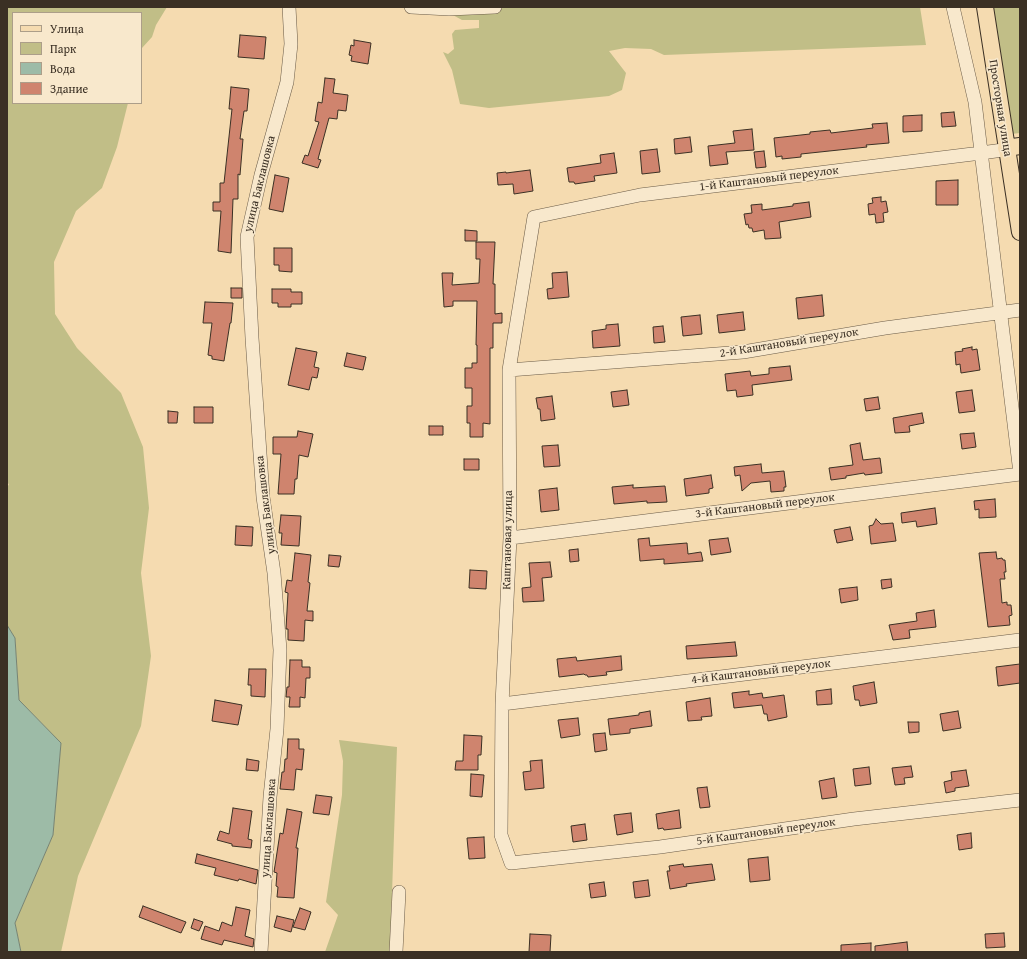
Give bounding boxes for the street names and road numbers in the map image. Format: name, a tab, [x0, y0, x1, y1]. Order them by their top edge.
street label: Просторная улица	[985, 59, 1015, 157]
street label: улица Баклашовка	[241, 134, 279, 234]
street label: 1-й Каштановый переулок	[699, 163, 839, 195]
street label: 2-й Каштановый переулок	[719, 325, 859, 361]
street label: улица Баклашовка	[253, 455, 279, 555]
street label: Каштановая улица	[500, 490, 516, 590]
street label: 3-й Каштановый переулок	[695, 490, 835, 522]
street label: 4-й Каштановый переулок	[691, 656, 831, 688]
street label: улица Баклашовка	[258, 778, 280, 878]
street label: 5-й Каштановый переулок	[696, 815, 836, 849]

